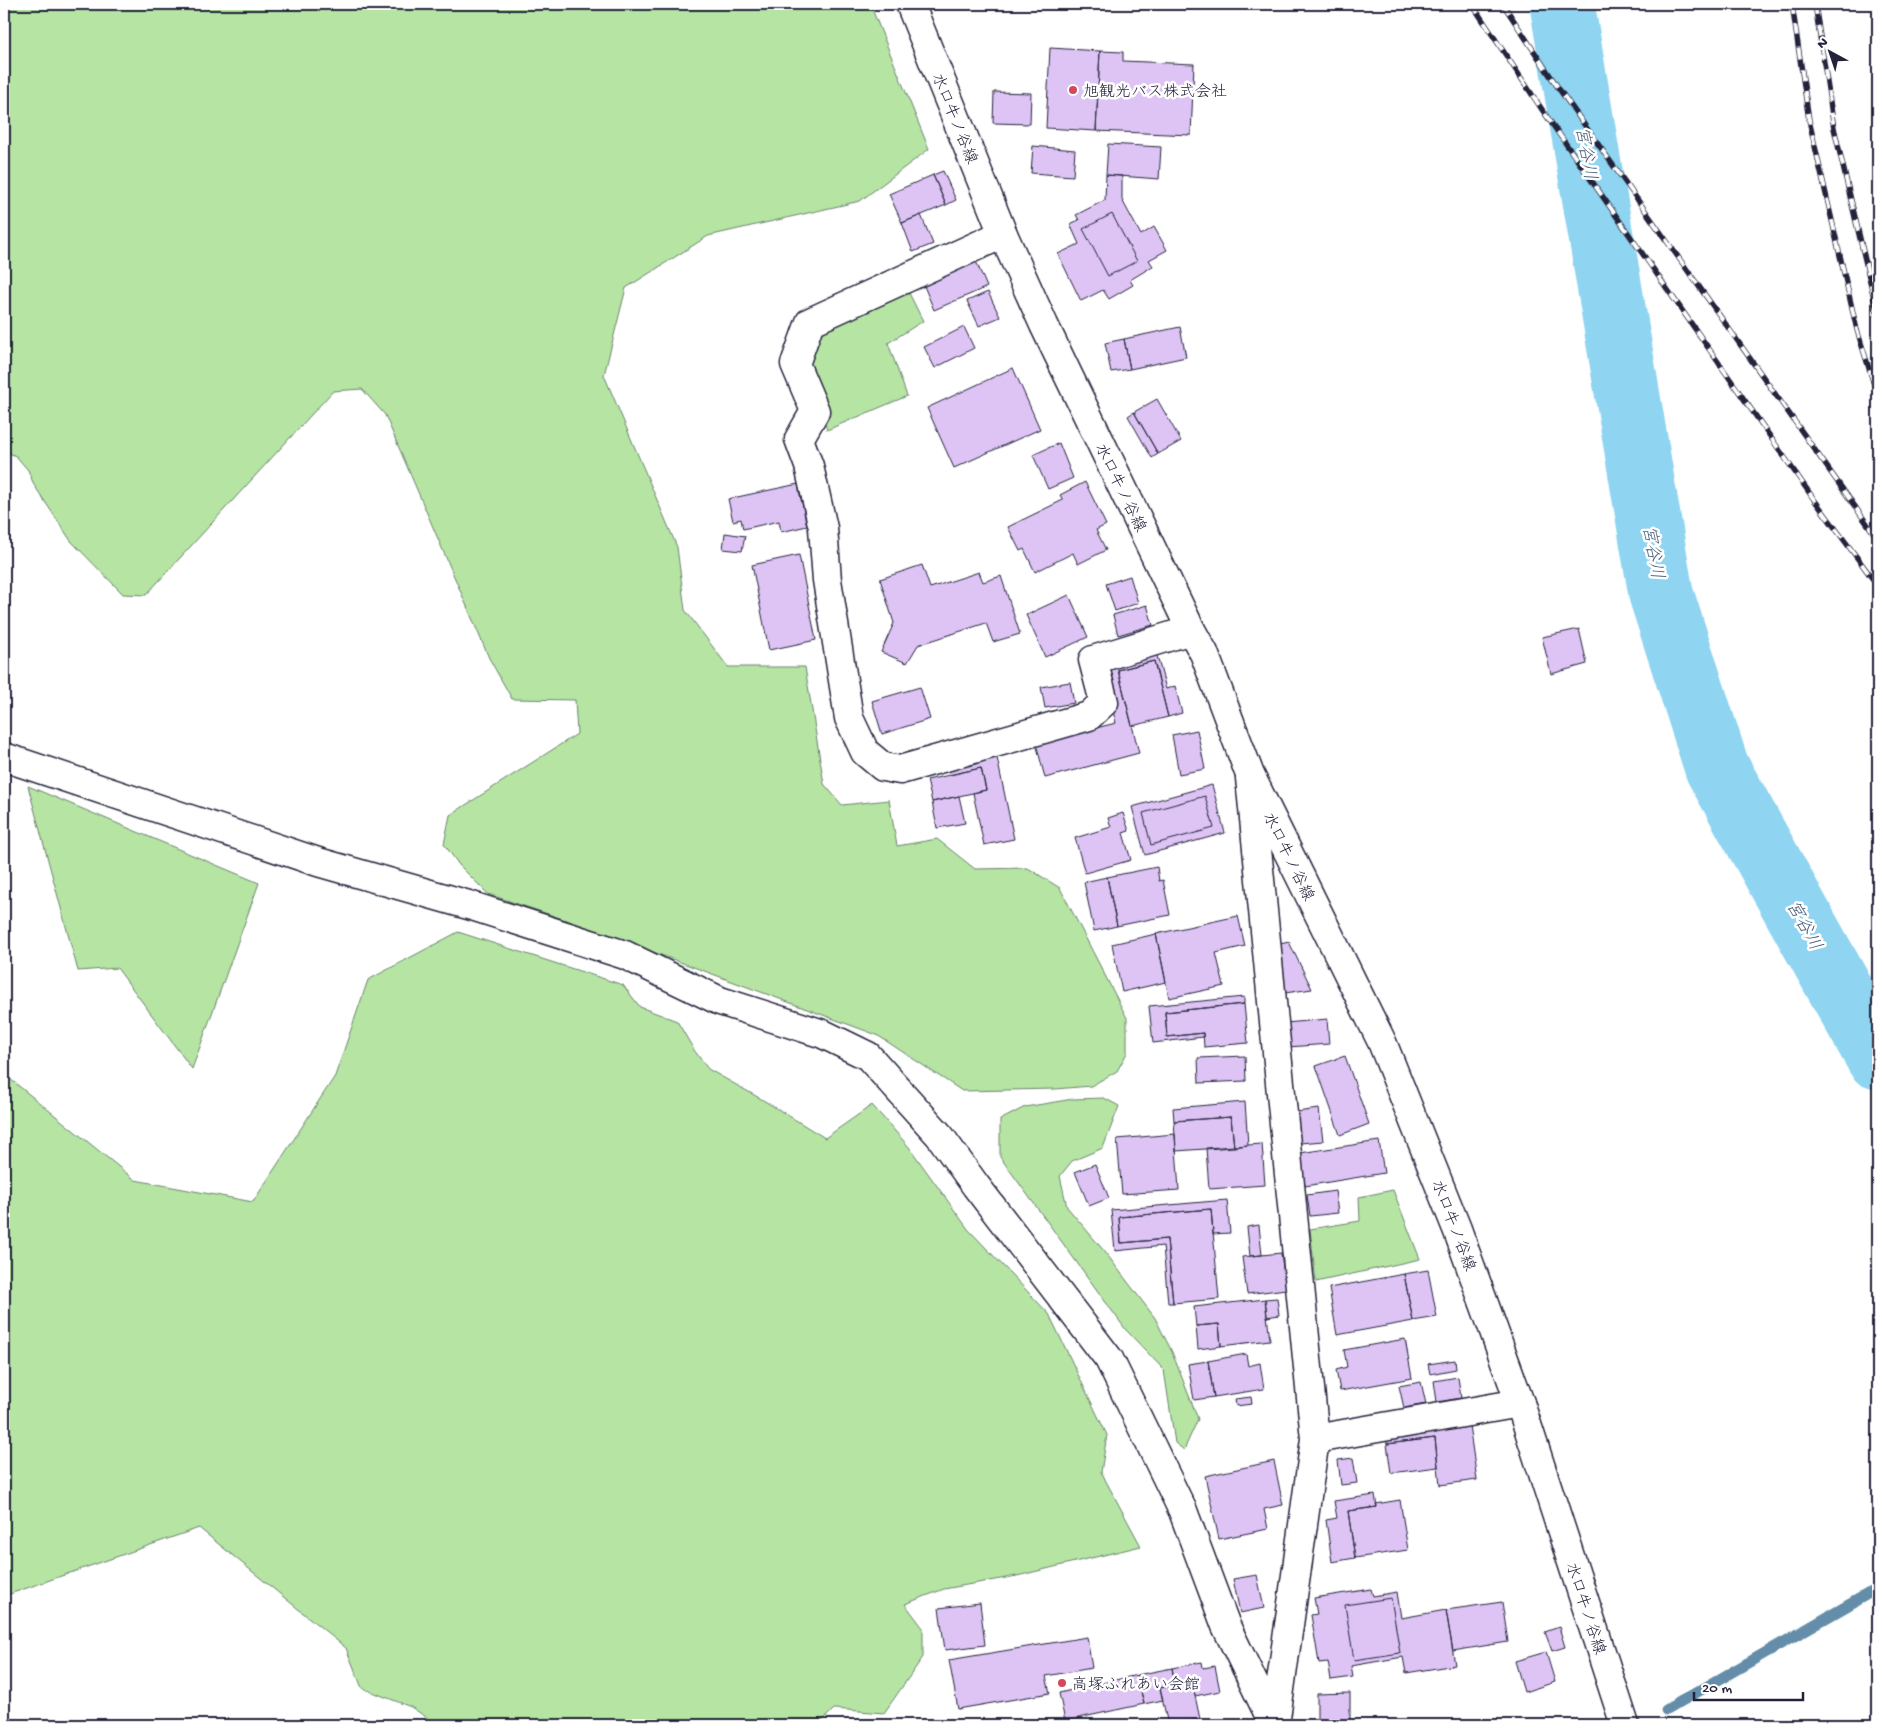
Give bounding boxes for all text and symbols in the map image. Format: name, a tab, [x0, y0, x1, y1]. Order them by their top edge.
north arrow	[1804, 28, 1854, 78]
text: N	[1814, 35, 1832, 53]
street label: 水口牛ノ谷線	[926, 70, 981, 167]
place label: 旭観光バス株式会社	[1083, 82, 1227, 103]
marker: 旭観光バス株式会社	[1067, 84, 1079, 96]
water label: 宮谷川	[1570, 125, 1601, 182]
street label: 水口牛ノ谷線	[1089, 440, 1150, 536]
water label: 宮谷川	[1637, 524, 1668, 581]
street label: 水口牛ノ谷線	[1257, 809, 1318, 905]
water label: 宮谷川	[1781, 897, 1826, 955]
street label: 水口牛ノ谷線	[1426, 1177, 1480, 1274]
street label: 水口牛ノ谷線	[1560, 1560, 1609, 1658]
scale bar	[1694, 1669, 1803, 1701]
place label: 高塚ふれあい会館	[1072, 1675, 1200, 1696]
marker: 高塚ふれあい会館	[1056, 1677, 1068, 1689]
text: 20 m	[1702, 1680, 1732, 1698]

